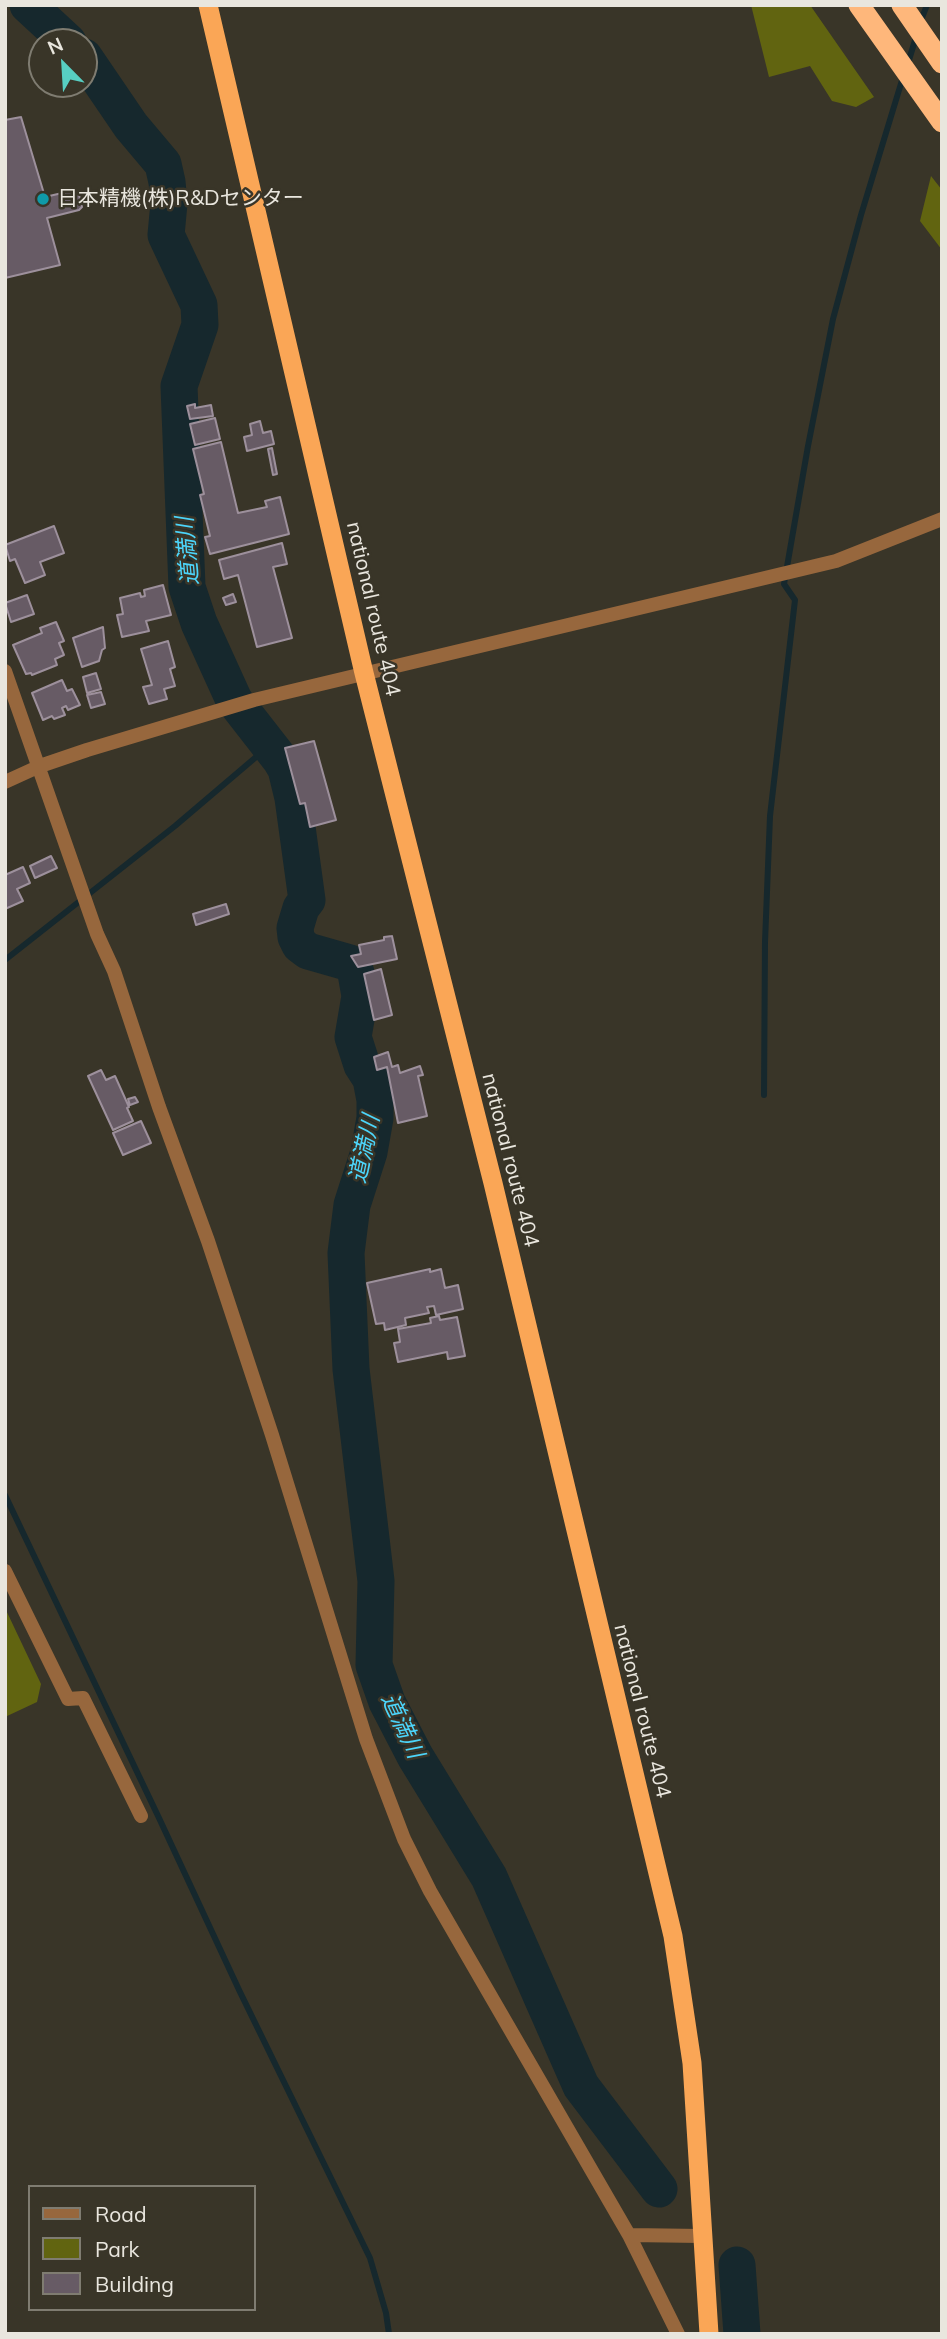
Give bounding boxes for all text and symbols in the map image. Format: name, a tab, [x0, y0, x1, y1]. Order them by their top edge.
north arrow	[28, 28, 98, 98]
text: N	[44, 32, 67, 60]
place label: 日本精機(株)R&Dセンター	[57, 186, 304, 212]
marker: 日本精機(株)R&Dセンター	[35, 191, 51, 207]
water label: 道満川	[171, 515, 205, 587]
street label: national route 404	[341, 519, 405, 699]
street label: national route 404	[476, 1071, 544, 1249]
water label: 道満川	[344, 1112, 386, 1186]
street label: national route 404	[608, 1622, 676, 1800]
water label: 道満川	[375, 1689, 429, 1763]
legend	[28, 2185, 256, 2311]
text: Road	[95, 2201, 146, 2227]
text: Park	[95, 2236, 139, 2262]
text: Building	[95, 2271, 174, 2297]

